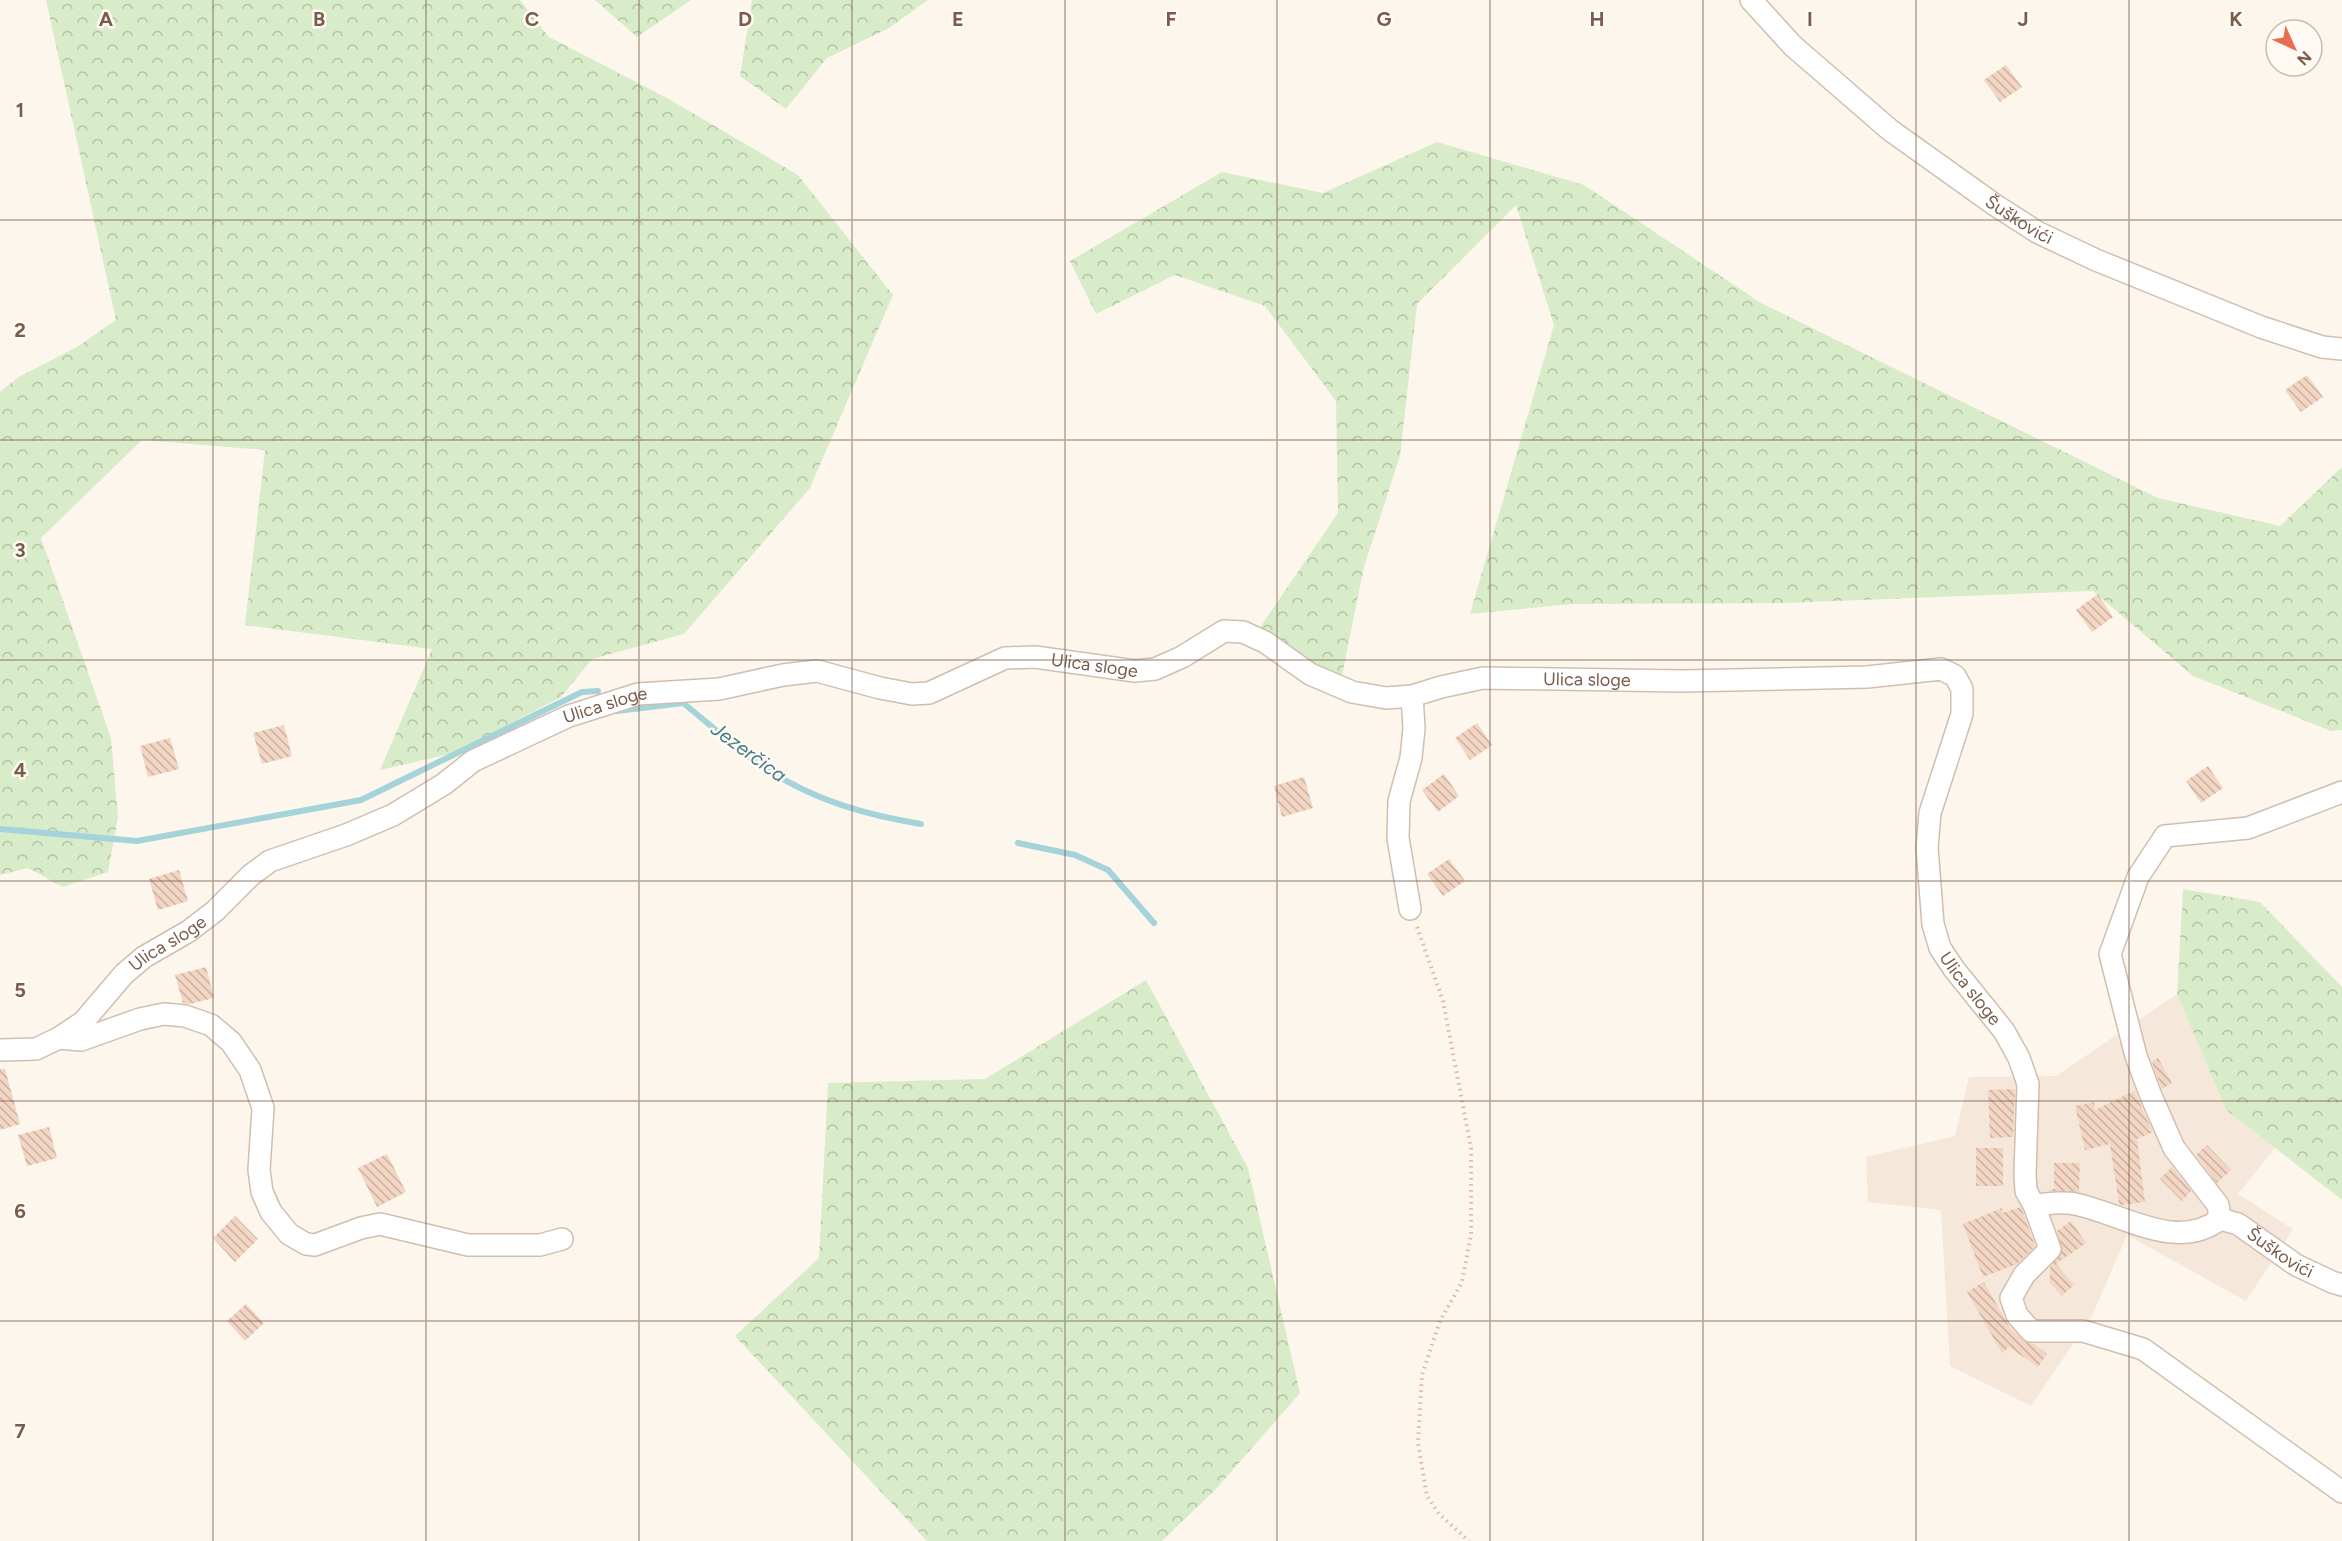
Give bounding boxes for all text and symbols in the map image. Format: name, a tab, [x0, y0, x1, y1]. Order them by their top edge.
text: A	[99, 7, 114, 31]
text: B	[313, 7, 325, 31]
text: C	[525, 7, 539, 31]
text: D	[738, 7, 752, 31]
text: E	[952, 7, 964, 31]
text: F	[1165, 7, 1177, 31]
text: G	[1377, 7, 1392, 31]
text: H	[1590, 7, 1605, 31]
text: I	[1807, 7, 1813, 31]
text: J	[2017, 7, 2029, 31]
text: K	[2229, 7, 2243, 31]
north arrow	[2264, 18, 2324, 78]
text: N	[2293, 47, 2315, 69]
text: 1	[16, 98, 24, 122]
street label: Šuškovići	[1981, 190, 2056, 249]
text: 2	[14, 318, 26, 342]
text: 3	[14, 538, 26, 562]
street label: Ulica sloge	[1050, 648, 1139, 682]
street label: Ulica sloge	[1543, 668, 1631, 691]
street label: Ulica sloge	[560, 682, 648, 728]
water label: Jezerčica	[706, 716, 791, 787]
text: 4	[14, 758, 27, 782]
street label: Ulica sloge	[124, 911, 211, 976]
street label: Ulica sloge	[1935, 948, 2006, 1030]
text: 5	[14, 978, 26, 1002]
text: 6	[14, 1199, 26, 1223]
street label: Šuškovići	[2243, 1223, 2317, 1283]
text: 7	[14, 1419, 26, 1443]

